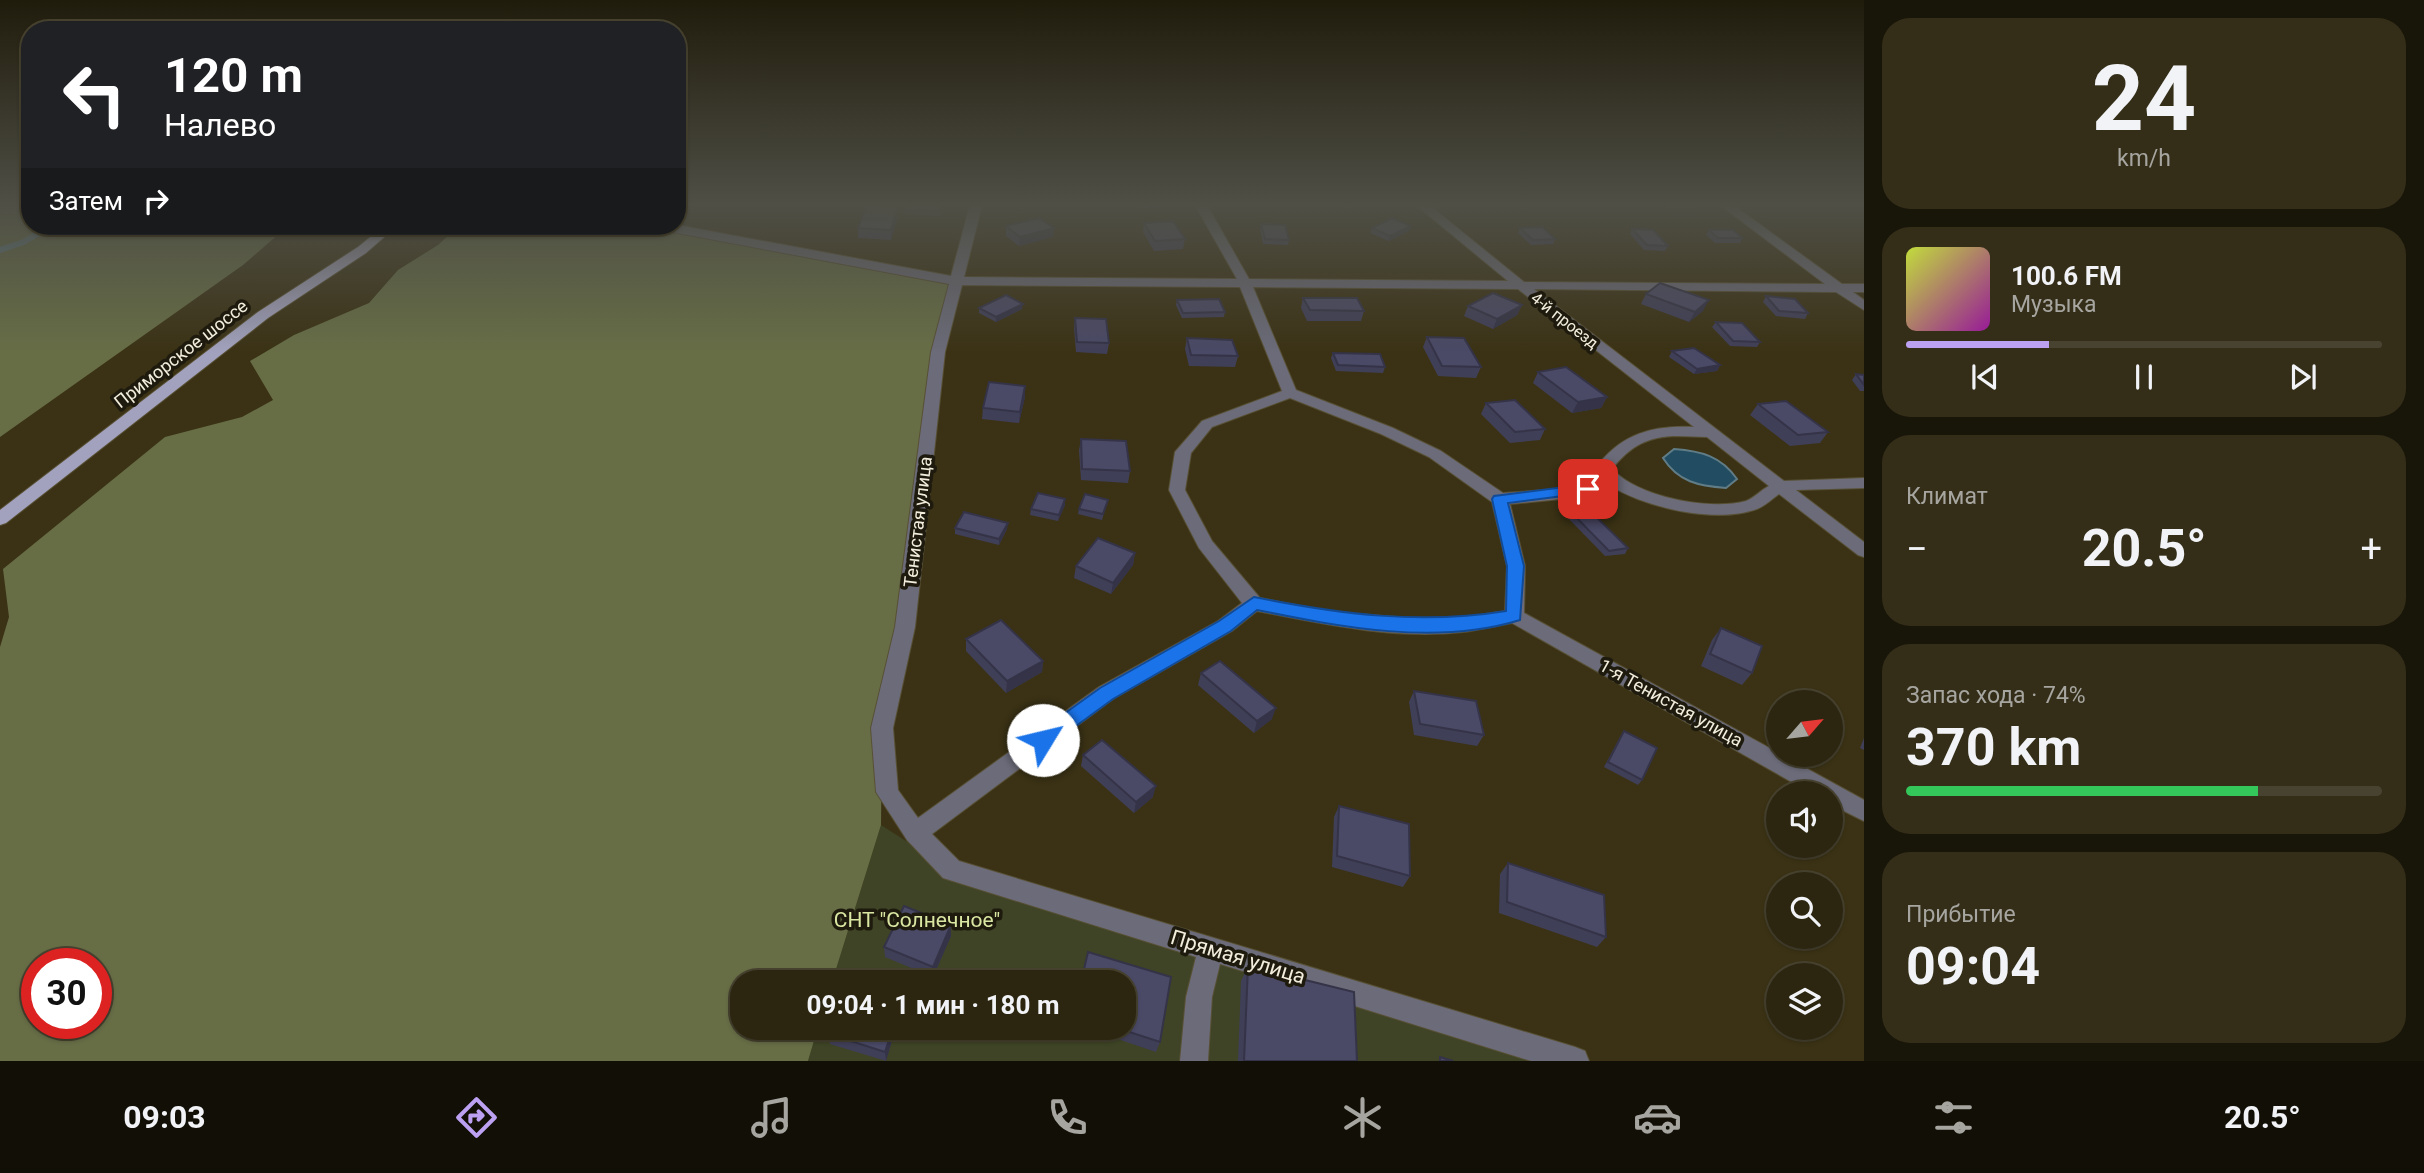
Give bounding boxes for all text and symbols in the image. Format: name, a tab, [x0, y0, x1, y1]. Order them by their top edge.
text: 24	[2092, 46, 2196, 152]
text: 120 m	[164, 47, 303, 104]
icon: left	[49, 49, 140, 140]
text: Налево	[164, 106, 276, 144]
text: km/h	[2117, 145, 2171, 172]
icon: right	[137, 182, 175, 220]
text: Затем	[49, 186, 123, 216]
text: 100.6 FM	[2011, 261, 2122, 291]
street label: 4-й проезд	[1527, 288, 1602, 353]
text: Музыка	[2011, 291, 2096, 318]
street label: Приморское шоссе	[110, 295, 252, 412]
icon: previous	[1966, 358, 2004, 396]
icon: pause	[2125, 358, 2163, 396]
icon: next	[2284, 358, 2322, 396]
street label: Тенистая улица	[899, 455, 936, 589]
pin	[1558, 459, 1618, 519]
icon: arrive	[1569, 470, 1607, 508]
text: Климат	[1906, 483, 1988, 510]
text: 20.5°	[2082, 518, 2207, 579]
text: −	[1906, 527, 1928, 571]
text: +	[2360, 527, 2382, 571]
street label: 1-я Тенистая улица	[1596, 654, 1747, 751]
text: Запас хода · 74%	[1906, 682, 2086, 709]
north arrow	[1766, 690, 1843, 766]
map controls	[1766, 690, 1843, 1040]
position arrow	[1006, 703, 1080, 777]
text: 370 km	[1906, 717, 2081, 778]
button: sound	[1766, 781, 1843, 858]
button: search	[1766, 872, 1843, 949]
text: Прибытие	[1906, 901, 2016, 928]
park label: СНТ "Солнечное"	[834, 908, 1000, 932]
street label: Прямая улица	[1168, 925, 1308, 989]
text: 09:04	[1906, 936, 2040, 997]
speed limit sign: 30	[21, 948, 112, 1039]
button: layers	[1766, 963, 1843, 1040]
text: 09:04 · 1 мин · 180 m	[807, 990, 1059, 1020]
icon: directions	[452, 1093, 501, 1142]
icon: music	[747, 1093, 796, 1142]
icon: phone	[1043, 1093, 1092, 1142]
icon: climate	[1338, 1093, 1387, 1142]
icon: car	[1633, 1093, 1682, 1142]
icon: filters	[1929, 1093, 1978, 1142]
text: 09:03	[123, 1098, 206, 1136]
text: 20.5°	[2224, 1098, 2301, 1136]

